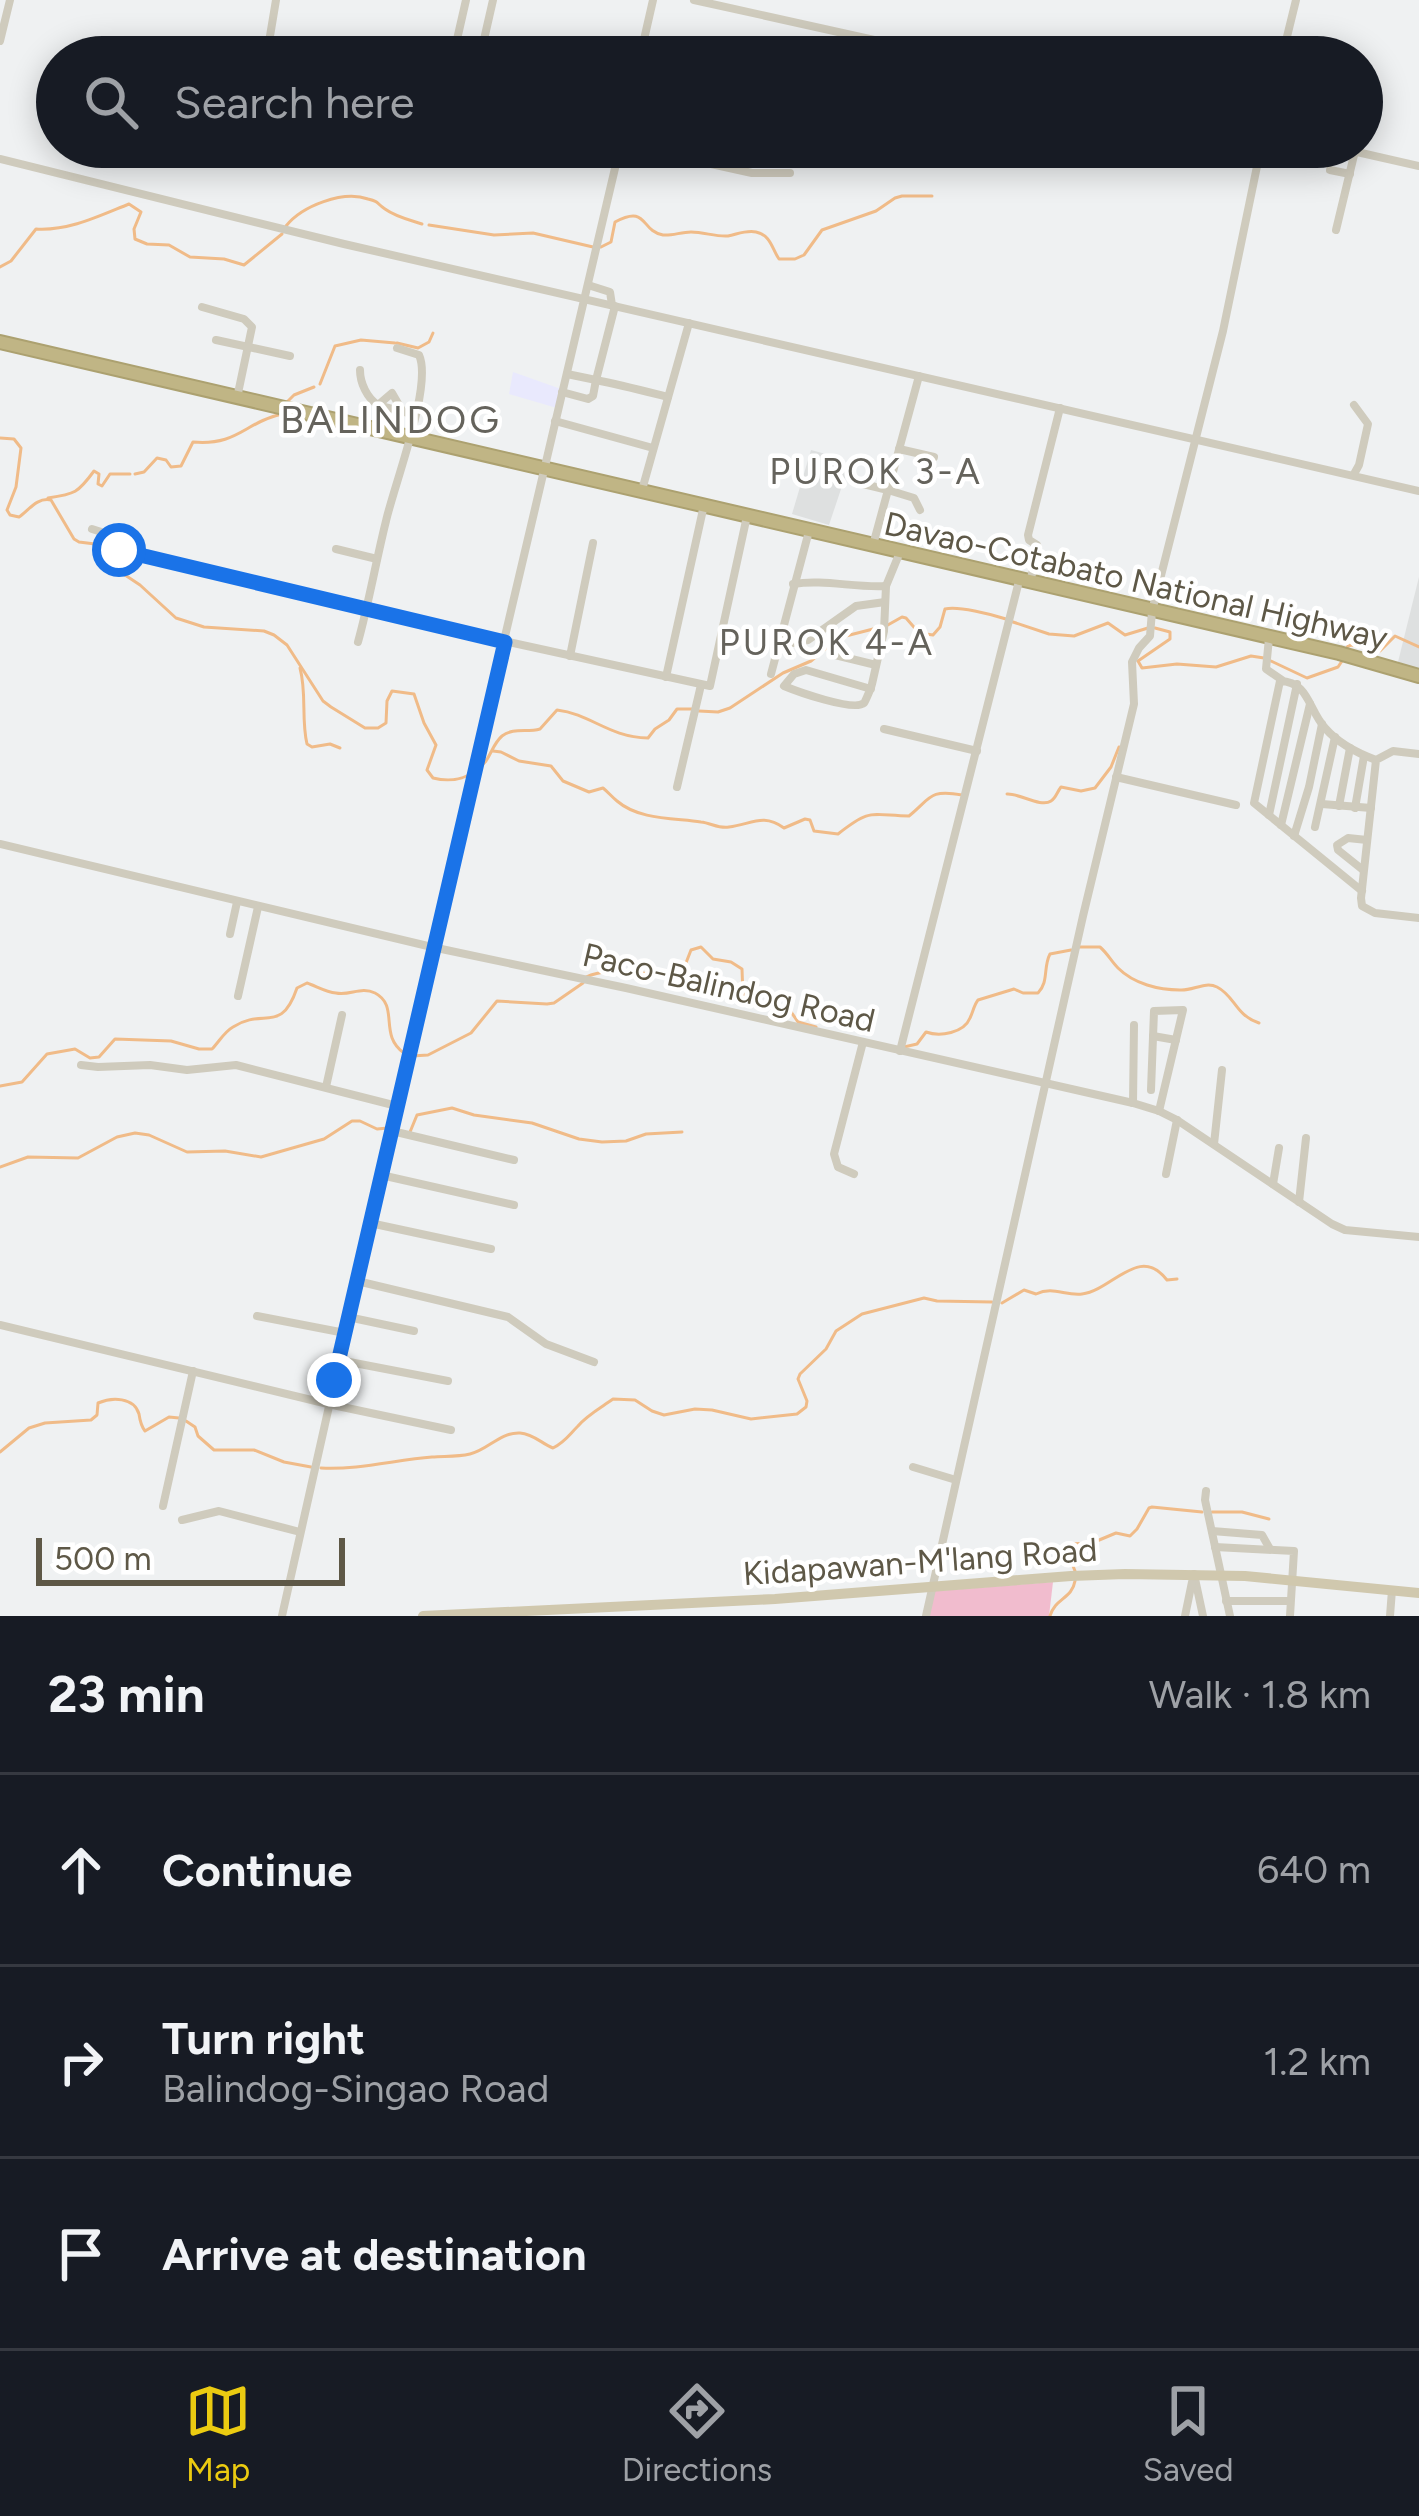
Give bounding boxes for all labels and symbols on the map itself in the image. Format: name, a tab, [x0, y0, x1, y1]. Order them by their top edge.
district label: BALINDOG	[280, 396, 502, 443]
district label: PUROK 3-A	[769, 450, 983, 493]
street label: Davao-Cotabato National Highway	[880, 504, 1392, 658]
route start	[92, 523, 146, 577]
district label: PUROK 4-A	[719, 621, 935, 664]
street label: Paco-Balindog Road	[579, 935, 879, 1040]
route end	[307, 1353, 361, 1407]
street label: Kidapawan-M'lang Road	[742, 1530, 1098, 1593]
scale bar	[36, 1532, 345, 1585]

